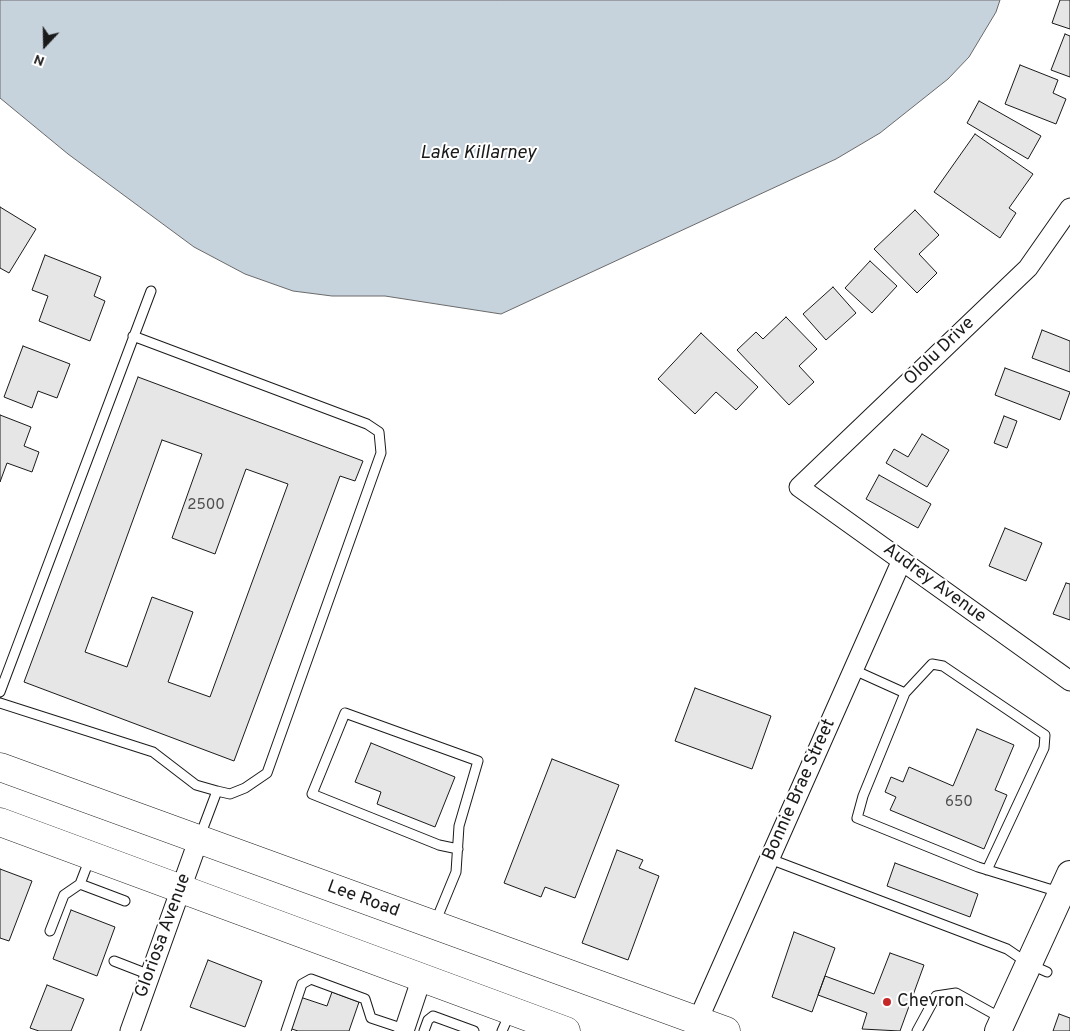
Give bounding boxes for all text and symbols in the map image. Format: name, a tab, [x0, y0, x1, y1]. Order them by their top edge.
north arrow	[20, 20, 70, 70]
text: N	[32, 50, 47, 69]
water label: Lake Killarney	[420, 143, 536, 165]
street label: Ololu Drive	[900, 313, 980, 391]
house number: 2500	[187, 497, 225, 515]
street label: Audrey Avenue	[878, 539, 990, 629]
street label: Bonnie Brae Street	[759, 716, 841, 864]
house number: 650	[945, 794, 973, 812]
street label: Gloriosa Avenue	[132, 871, 196, 1001]
street label: Lee Road	[324, 877, 402, 923]
place label: Chevron	[897, 991, 964, 1013]
marker: Chevron	[881, 996, 893, 1008]

